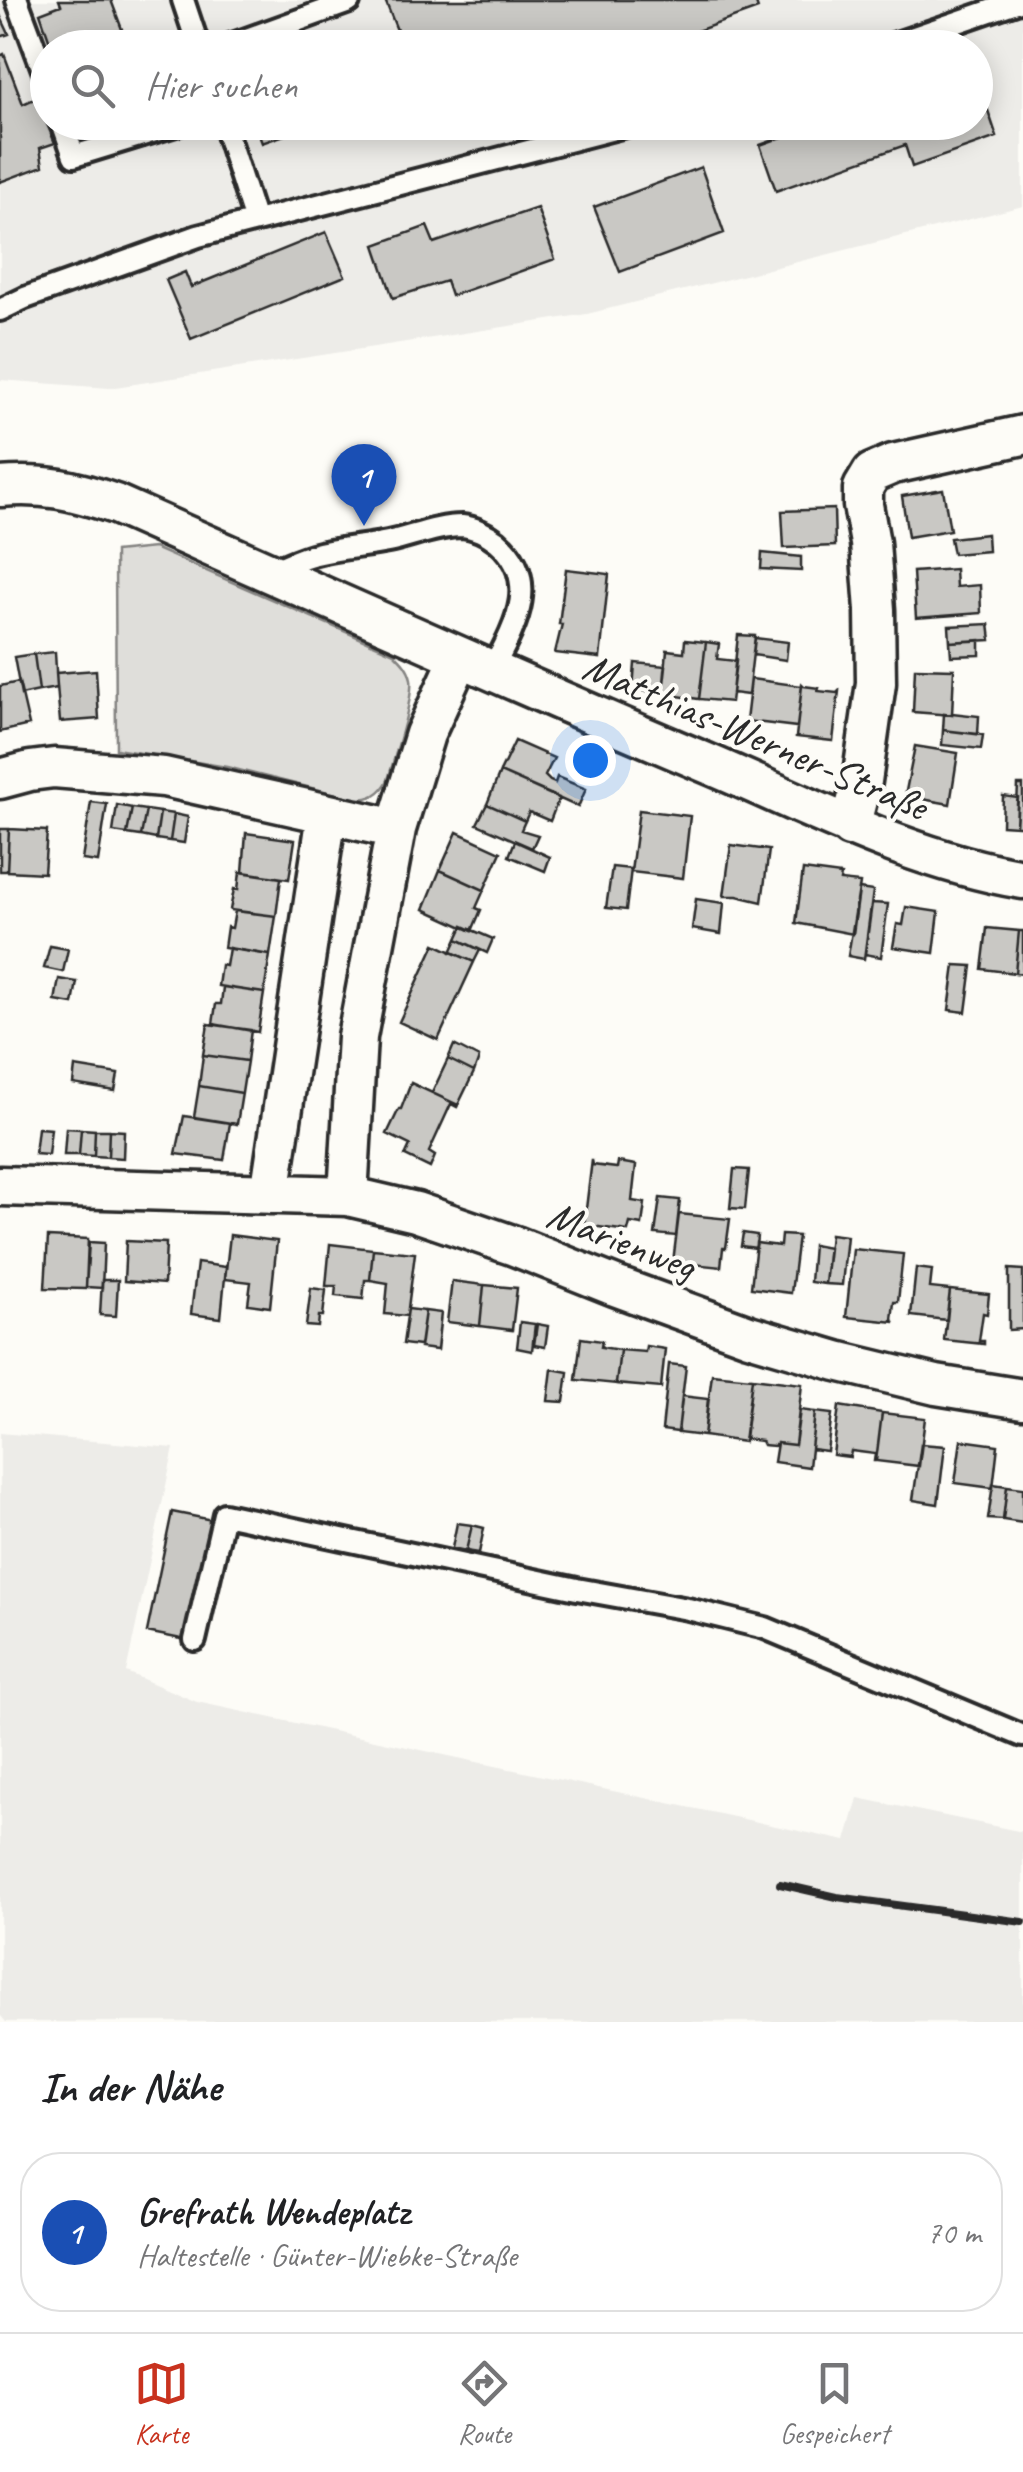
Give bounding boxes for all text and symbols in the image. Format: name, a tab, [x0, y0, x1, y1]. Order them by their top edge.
search box	[30, 30, 993, 140]
icon: search	[65, 58, 120, 113]
text: Hier suchen	[145, 62, 297, 109]
pin: 1	[332, 444, 396, 526]
street label: Matthias-Werner-Straße	[576, 640, 938, 834]
your location	[565, 735, 616, 786]
street label: Marienweg	[540, 1188, 705, 1294]
text: In der Nähe	[40, 2061, 221, 2114]
text: Grefrath Wendeplatz	[137, 2188, 409, 2235]
text: 1	[67, 2212, 82, 2253]
text: 70 m	[927, 2212, 981, 2253]
text: Haltestelle · Günter-Wiebke-Straße	[137, 2235, 517, 2276]
tab: Karte	[134, 2356, 189, 2451]
tab: Route	[457, 2356, 512, 2451]
tab: Gespeichert	[780, 2356, 889, 2451]

